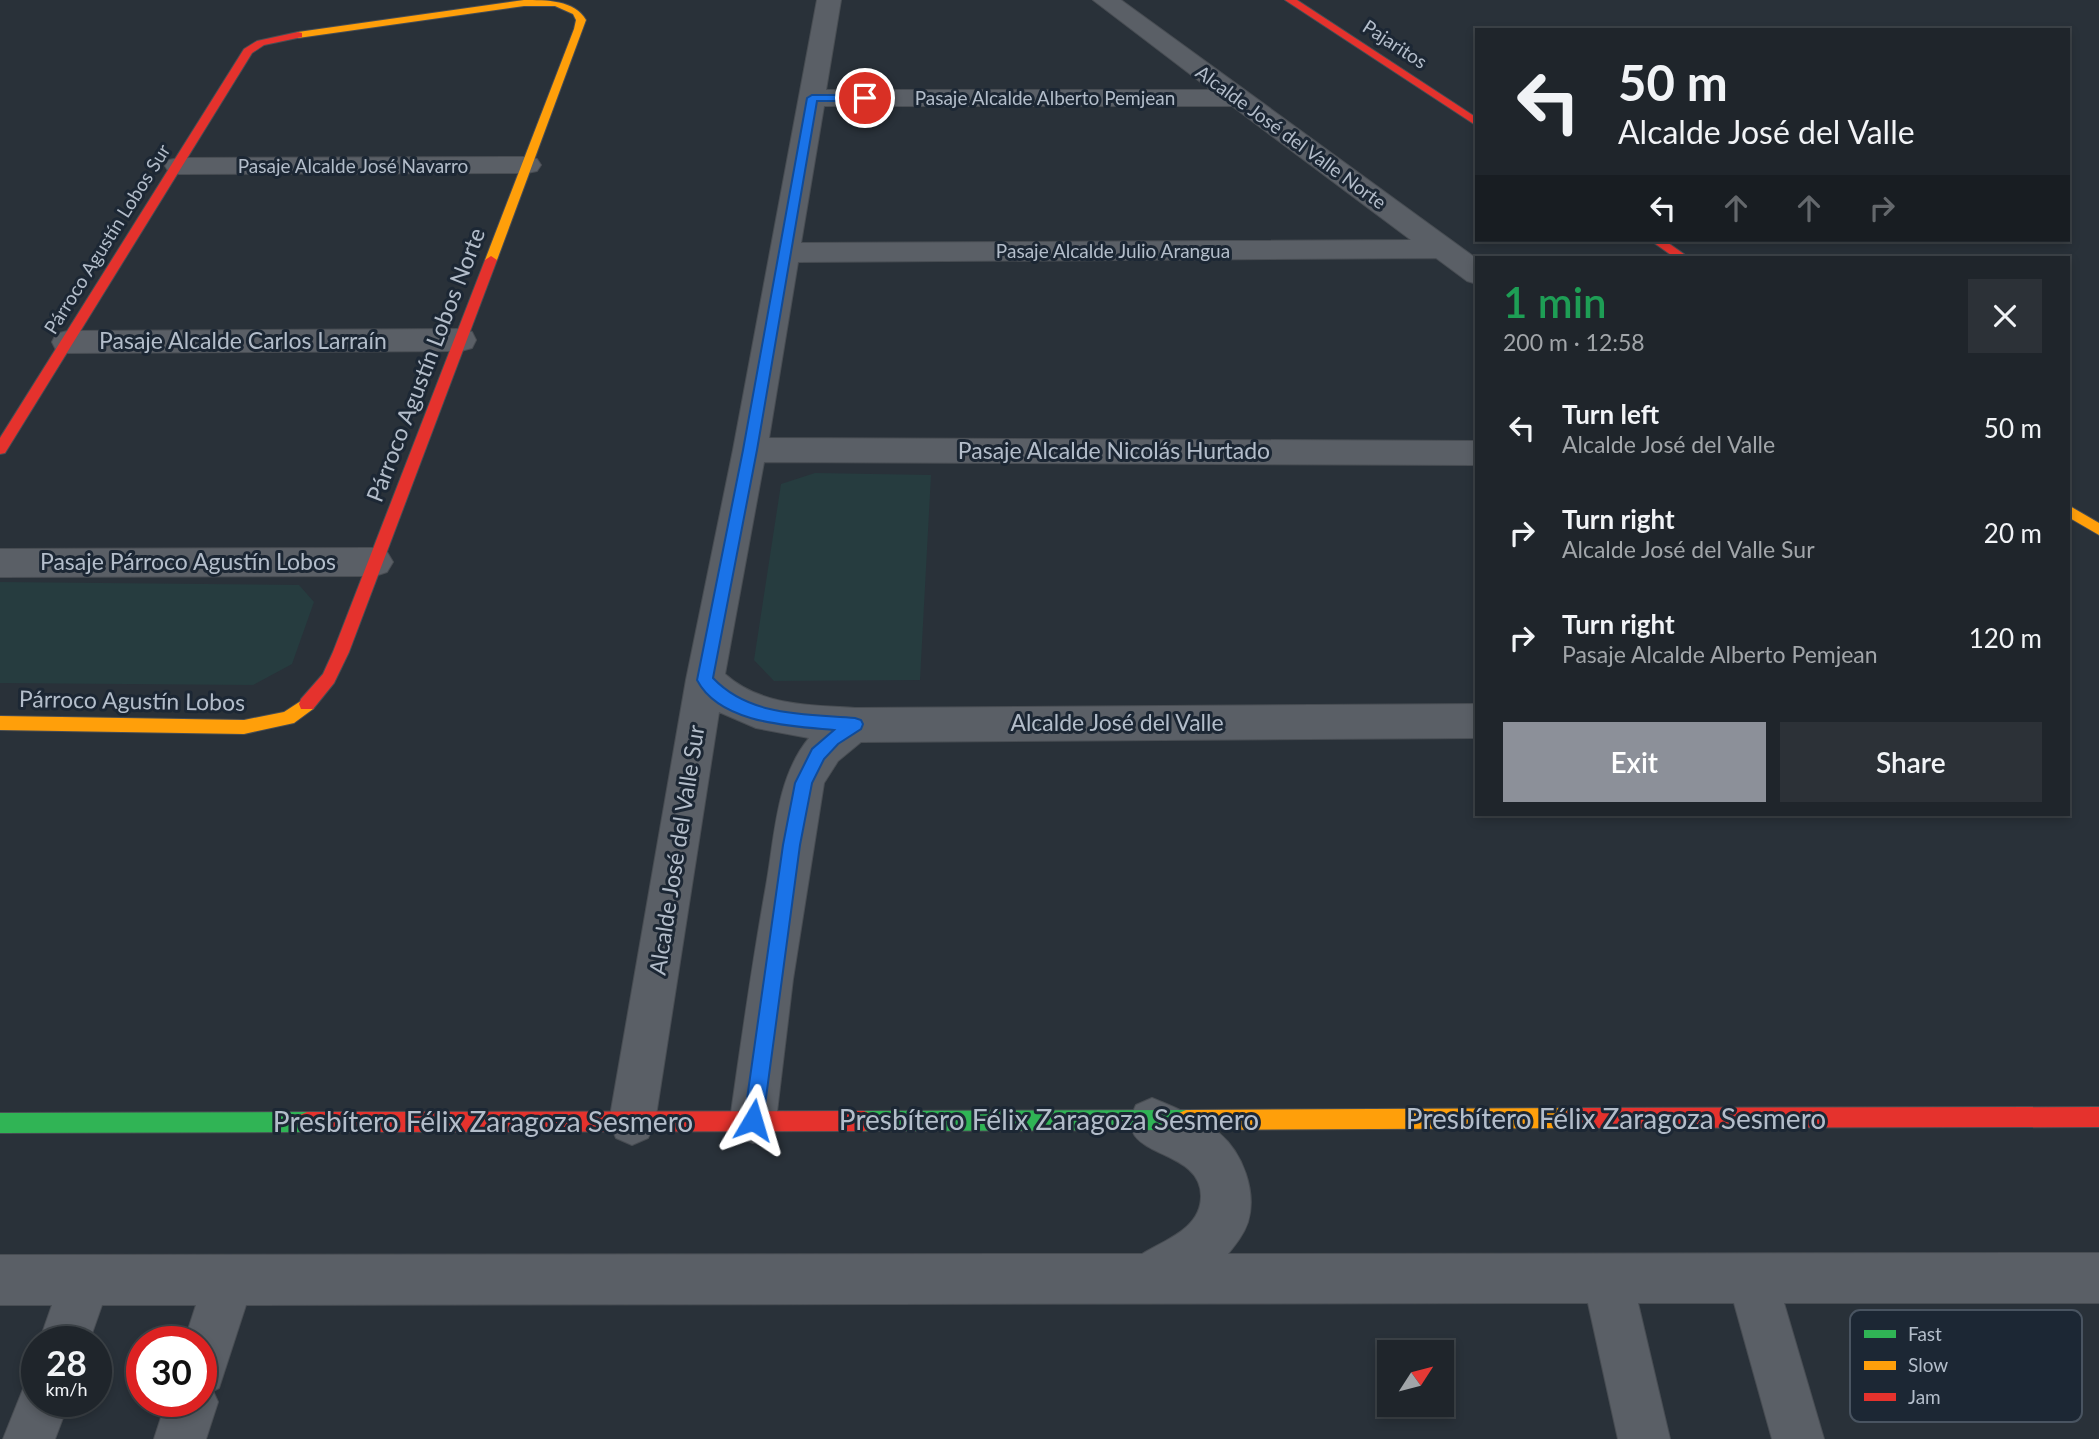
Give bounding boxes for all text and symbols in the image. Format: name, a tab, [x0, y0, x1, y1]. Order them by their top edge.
street label: Pajaritos	[1359, 14, 1432, 73]
text: 50 m	[1618, 53, 1728, 111]
icon: left	[1503, 56, 1594, 147]
street label: Alcalde José del Valle Norte	[1192, 60, 1391, 213]
pin	[835, 68, 895, 128]
icon: arrive	[846, 79, 884, 117]
street label: Pasaje Alcalde Alberto Pemjean	[915, 86, 1175, 109]
text: Alcalde José del Valle	[1618, 112, 1915, 151]
street label: Párroco Agustín Lobos Sur	[39, 140, 174, 338]
street label: Pasaje Alcalde José Navarro	[238, 154, 468, 177]
icon: left	[1644, 189, 1682, 227]
icon: ahead	[1717, 189, 1755, 227]
icon: ahead	[1790, 189, 1828, 227]
icon: right	[1863, 189, 1901, 227]
street label: Párroco Agustín Lobos Norte	[360, 224, 490, 506]
street label: Pasaje Alcalde Julio Arangua	[996, 239, 1230, 262]
text: 1 min	[1503, 277, 1607, 327]
button: close	[1968, 279, 2042, 353]
street label: Pasaje Alcalde Carlos Larraín	[99, 326, 387, 354]
text: 200 m · 12:58	[1503, 328, 1645, 356]
text: Turn left	[1562, 398, 1659, 430]
icon: left	[1503, 409, 1541, 447]
text: 50 m	[1984, 412, 2042, 444]
text: Alcalde José del Valle	[1562, 430, 1775, 458]
street label: Pasaje Alcalde Nicolás Hurtado	[958, 436, 1270, 464]
text: Turn right	[1562, 503, 1675, 535]
icon: right	[1503, 514, 1541, 552]
text: 20 m	[1984, 517, 2042, 549]
text: Alcalde José del Valle Sur	[1562, 535, 1815, 563]
street label: Pasaje Párroco Agustín Lobos	[40, 547, 336, 575]
text: Turn right	[1562, 608, 1675, 640]
icon: right	[1503, 619, 1541, 657]
text: 120 m	[1969, 622, 2042, 654]
text: Pasaje Alcalde Alberto Pemjean	[1562, 640, 1878, 668]
street label: Párroco Agustín Lobos	[19, 684, 245, 716]
street label: Alcalde José del Valle	[1010, 708, 1224, 736]
street label: Alcalde José del Valle Sur	[642, 722, 710, 977]
button: Exit	[1503, 722, 1766, 802]
button: Share	[1780, 722, 2042, 802]
position arrow	[716, 1083, 790, 1157]
street label: Presbítero Félix Zaragoza Sesmero	[1406, 1101, 1826, 1135]
street label: Presbítero Félix Zaragoza Sesmero	[839, 1102, 1259, 1136]
street label: Presbítero Félix Zaragoza Sesmero	[273, 1104, 693, 1138]
legend	[1850, 1310, 2082, 1422]
text: Fast	[1908, 1322, 1942, 1345]
speed limit sign: 30	[126, 1326, 217, 1417]
north arrow	[1377, 1340, 1454, 1418]
map controls	[1377, 1340, 1454, 1417]
text: 28	[46, 1341, 87, 1383]
text: Slow	[1908, 1353, 1948, 1376]
text: km/h	[45, 1378, 88, 1400]
text: Jam	[1908, 1385, 1941, 1408]

